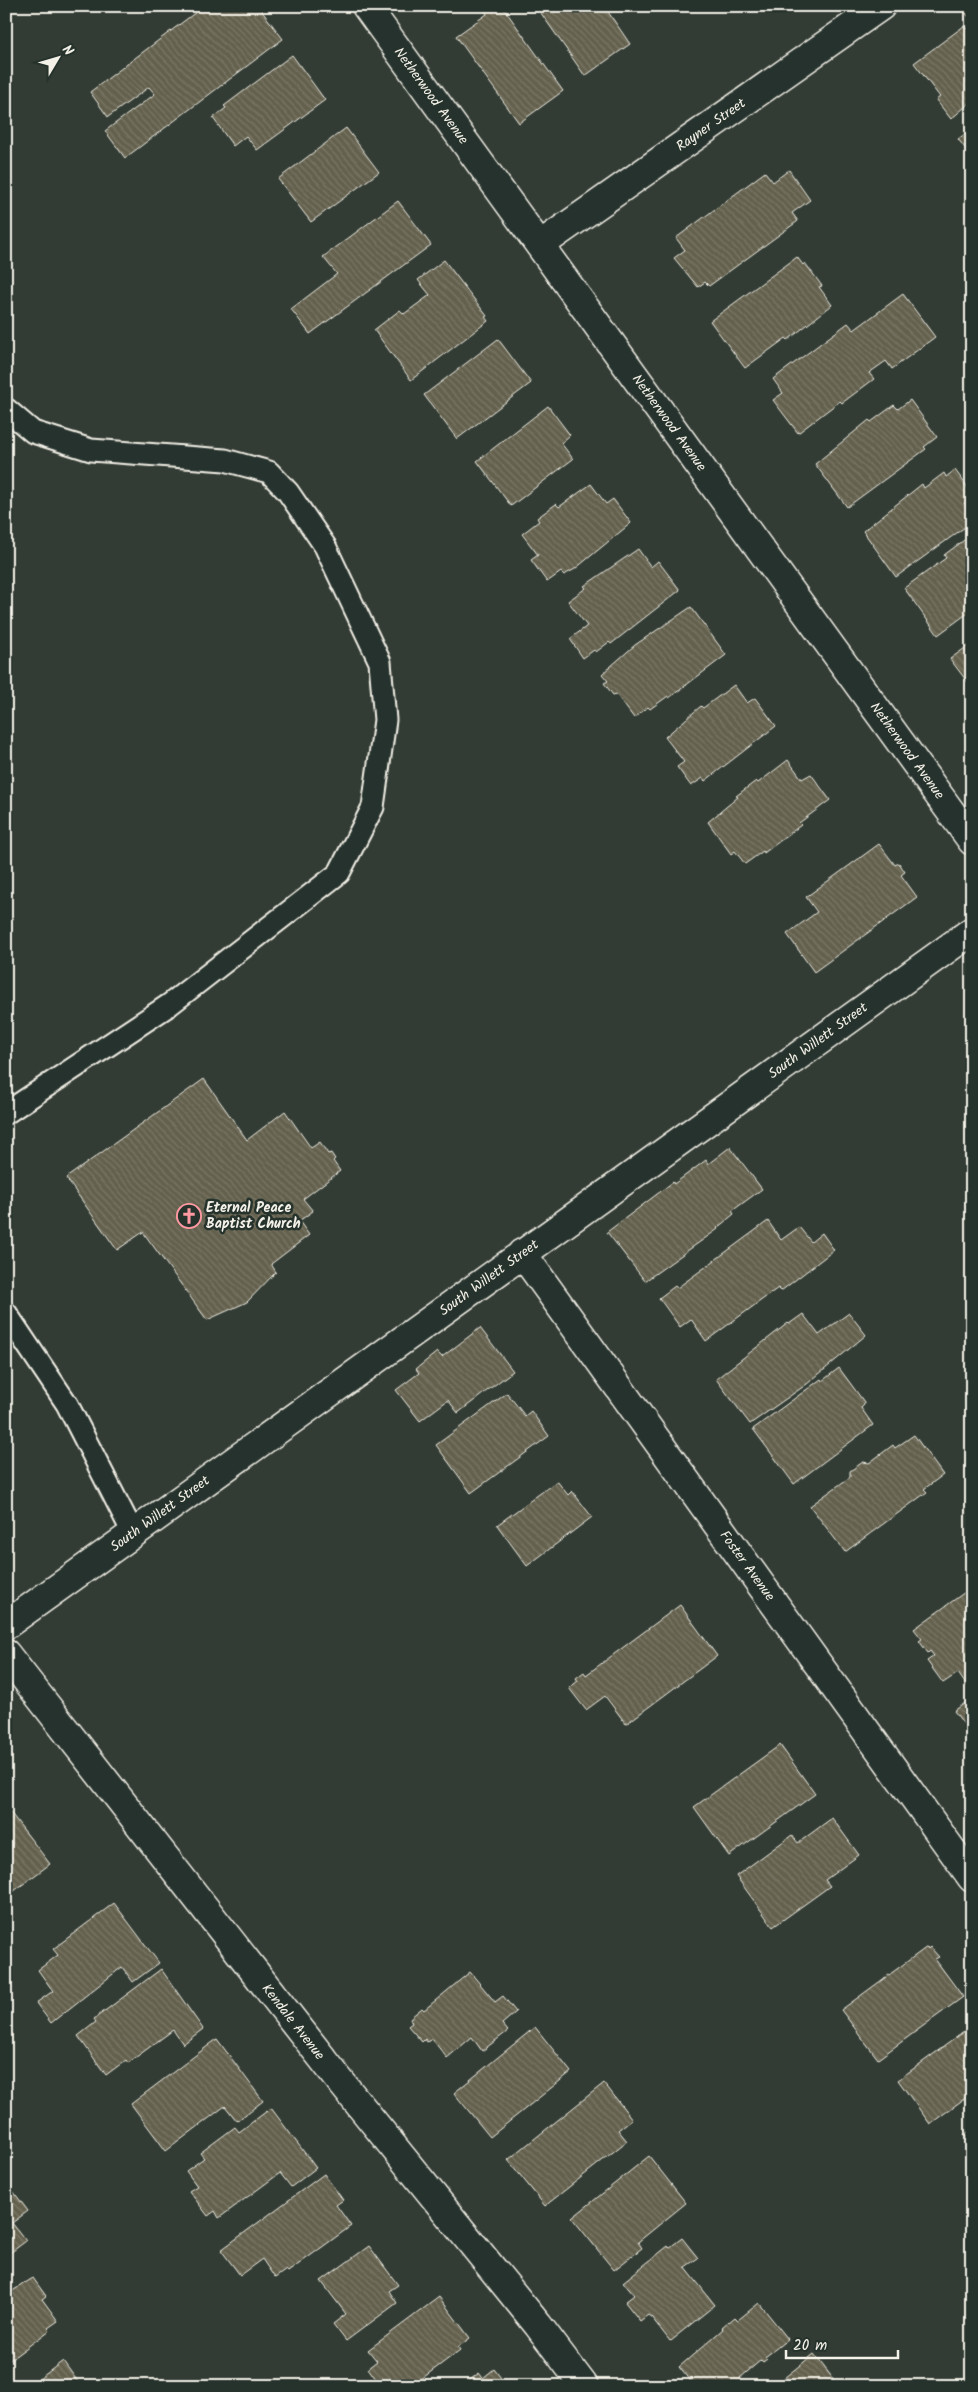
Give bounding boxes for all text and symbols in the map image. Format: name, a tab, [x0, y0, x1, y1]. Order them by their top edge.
north arrow	[32, 32, 82, 82]
text: N	[56, 40, 79, 61]
street label: Netherwood Avenue	[388, 43, 474, 150]
street label: Rayner Street	[672, 92, 751, 157]
street label: Netherwood Avenue	[626, 370, 712, 477]
street label: Netherwood Avenue	[864, 698, 950, 805]
street label: South Willett Street	[764, 997, 873, 1085]
place label: Eternal Peace Baptist Church	[206, 1197, 301, 1235]
church icon: Eternal Peace Baptist Church	[176, 1203, 202, 1229]
street label: South Willett Street	[435, 1234, 544, 1322]
street label: South Willett Street	[106, 1470, 215, 1558]
street label: Foster Avenue	[714, 1526, 781, 1607]
street label: Kendale Avenue	[256, 1979, 330, 2066]
scale bar	[786, 2327, 898, 2359]
text: 20 m	[793, 2334, 827, 2358]

